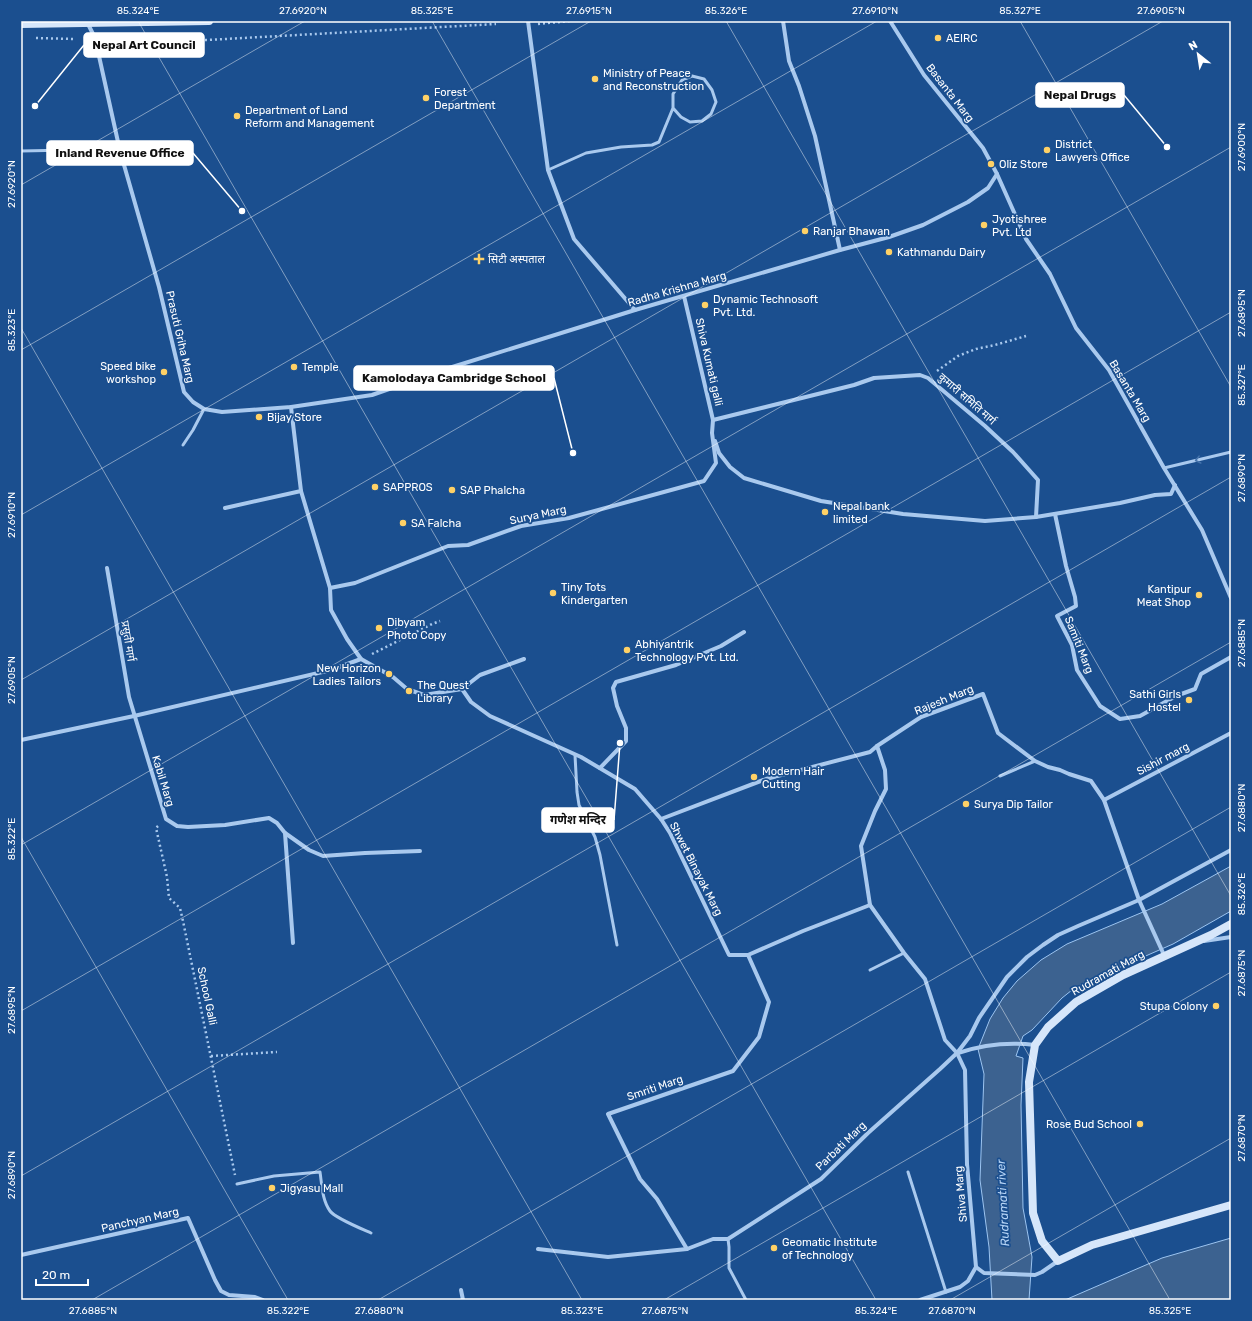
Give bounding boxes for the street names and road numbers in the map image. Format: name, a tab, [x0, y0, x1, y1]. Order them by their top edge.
street label: Basanta Marg	[923, 61, 977, 125]
street label: Radha Krishna Marg	[626, 269, 728, 309]
street label: Prasuti Griha Marg	[163, 290, 197, 384]
street label: Shiva Kumati galli	[693, 317, 725, 407]
street label: Basanta Marg	[1106, 358, 1154, 424]
street label: कुमारी समिति मार्ग	[935, 370, 999, 428]
street label: Surya Marg	[508, 503, 568, 527]
street label: Samiti Marg	[1062, 615, 1096, 675]
street label: प्रसुती मार्ग	[118, 620, 138, 663]
street label: Rajesh Marg	[912, 682, 976, 718]
street label: Sishir marg	[1135, 740, 1191, 778]
street label: Kabil Marg	[149, 754, 177, 808]
street label: Shwet Binayak Marg	[667, 820, 725, 918]
street label: Rudramati Marg	[1069, 948, 1147, 998]
street label: School Galli	[194, 966, 220, 1026]
street label: Smriti Marg	[625, 1072, 685, 1104]
street label: Parbati Marg	[813, 1119, 869, 1173]
street label: Shiva Marg	[952, 1165, 970, 1223]
street label: Panchyan Marg	[100, 1205, 180, 1235]

